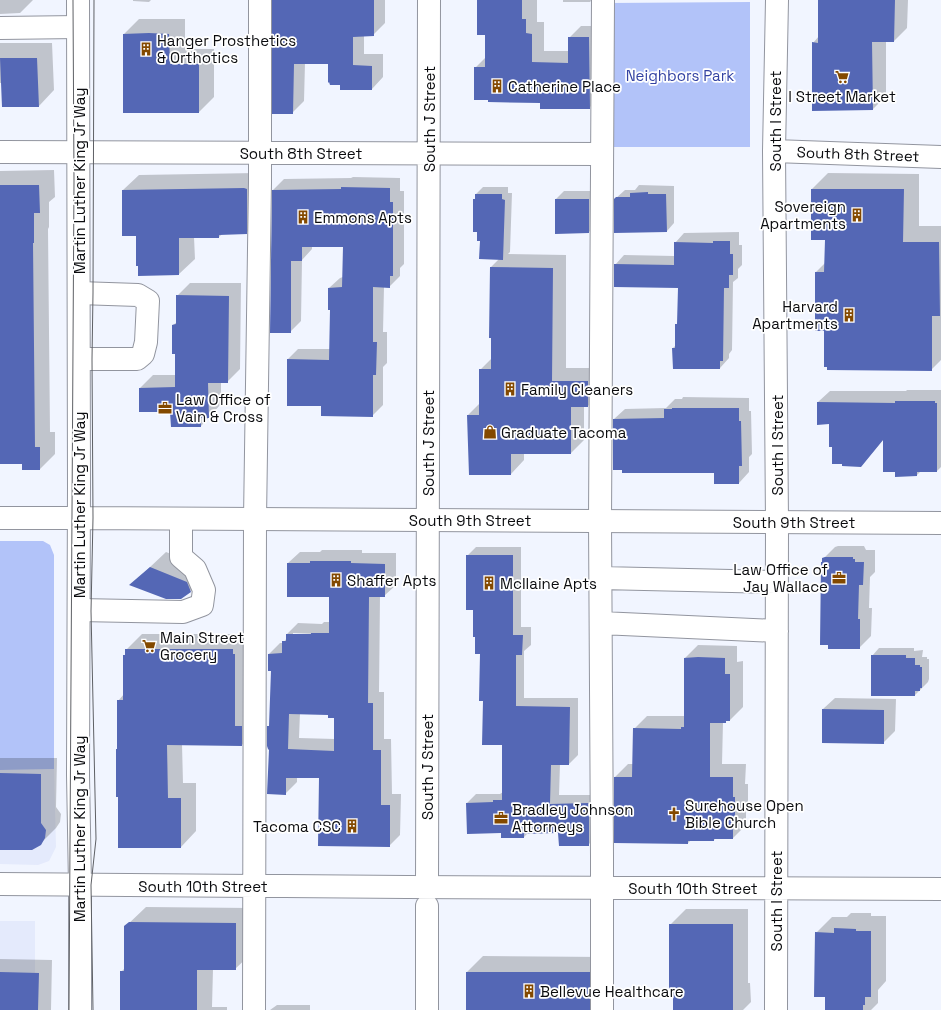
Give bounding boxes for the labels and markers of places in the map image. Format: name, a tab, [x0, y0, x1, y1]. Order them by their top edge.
place label: Hanger Prosthetics & Orthotics	[157, 31, 296, 67]
building icon: Hanger Prosthetics & Orthotics	[138, 41, 154, 57]
supermarket icon: I Street Market	[834, 69, 850, 85]
place label: Catherine Place	[508, 77, 621, 96]
building icon: Catherine Place	[489, 78, 505, 94]
place label: I Street Market	[788, 87, 896, 106]
place label: Sovereign Apartments	[760, 197, 846, 233]
building icon: Sovereign Apartments	[849, 207, 865, 223]
place label: Emmons Apts	[314, 208, 412, 227]
building icon: Emmons Apts	[295, 209, 311, 225]
place label: Harvard Apartments	[752, 297, 838, 333]
building icon: Harvard Apartments	[841, 307, 857, 323]
place label: Family Cleaners	[521, 380, 633, 399]
building icon: Family Cleaners	[502, 381, 518, 397]
place label: Law Office of Vain & Cross	[176, 390, 271, 426]
office icon: Law Office of Vain & Cross	[157, 400, 173, 416]
place label: Graduate Tacoma	[501, 423, 627, 442]
shop icon: Graduate Tacoma	[482, 424, 498, 440]
place label: Law Office of Jay Wallace	[733, 560, 828, 596]
office icon: Law Office of Jay Wallace	[831, 570, 847, 586]
place label: Shaffer Apts	[347, 571, 437, 590]
building icon: Shaffer Apts	[328, 572, 344, 588]
place label: McIlaine Apts	[500, 574, 597, 593]
building icon: McIlaine Apts	[481, 575, 497, 591]
place label: Main Street Grocery	[160, 628, 244, 664]
supermarket icon: Main Street Grocery	[141, 638, 157, 654]
place label: Surehouse Open Bible Church	[685, 796, 804, 832]
place label: Bradley Johnson Attorneys	[512, 800, 634, 836]
church icon: Surehouse Open Bible Church	[666, 806, 682, 822]
office icon: Bradley Johnson Attorneys	[493, 810, 509, 826]
place label: Tacoma CSC	[253, 817, 341, 836]
building icon: Tacoma CSC	[344, 818, 360, 834]
place label: Bellevue Healthcare	[540, 982, 684, 1001]
building icon: Bellevue Healthcare	[521, 983, 537, 999]

